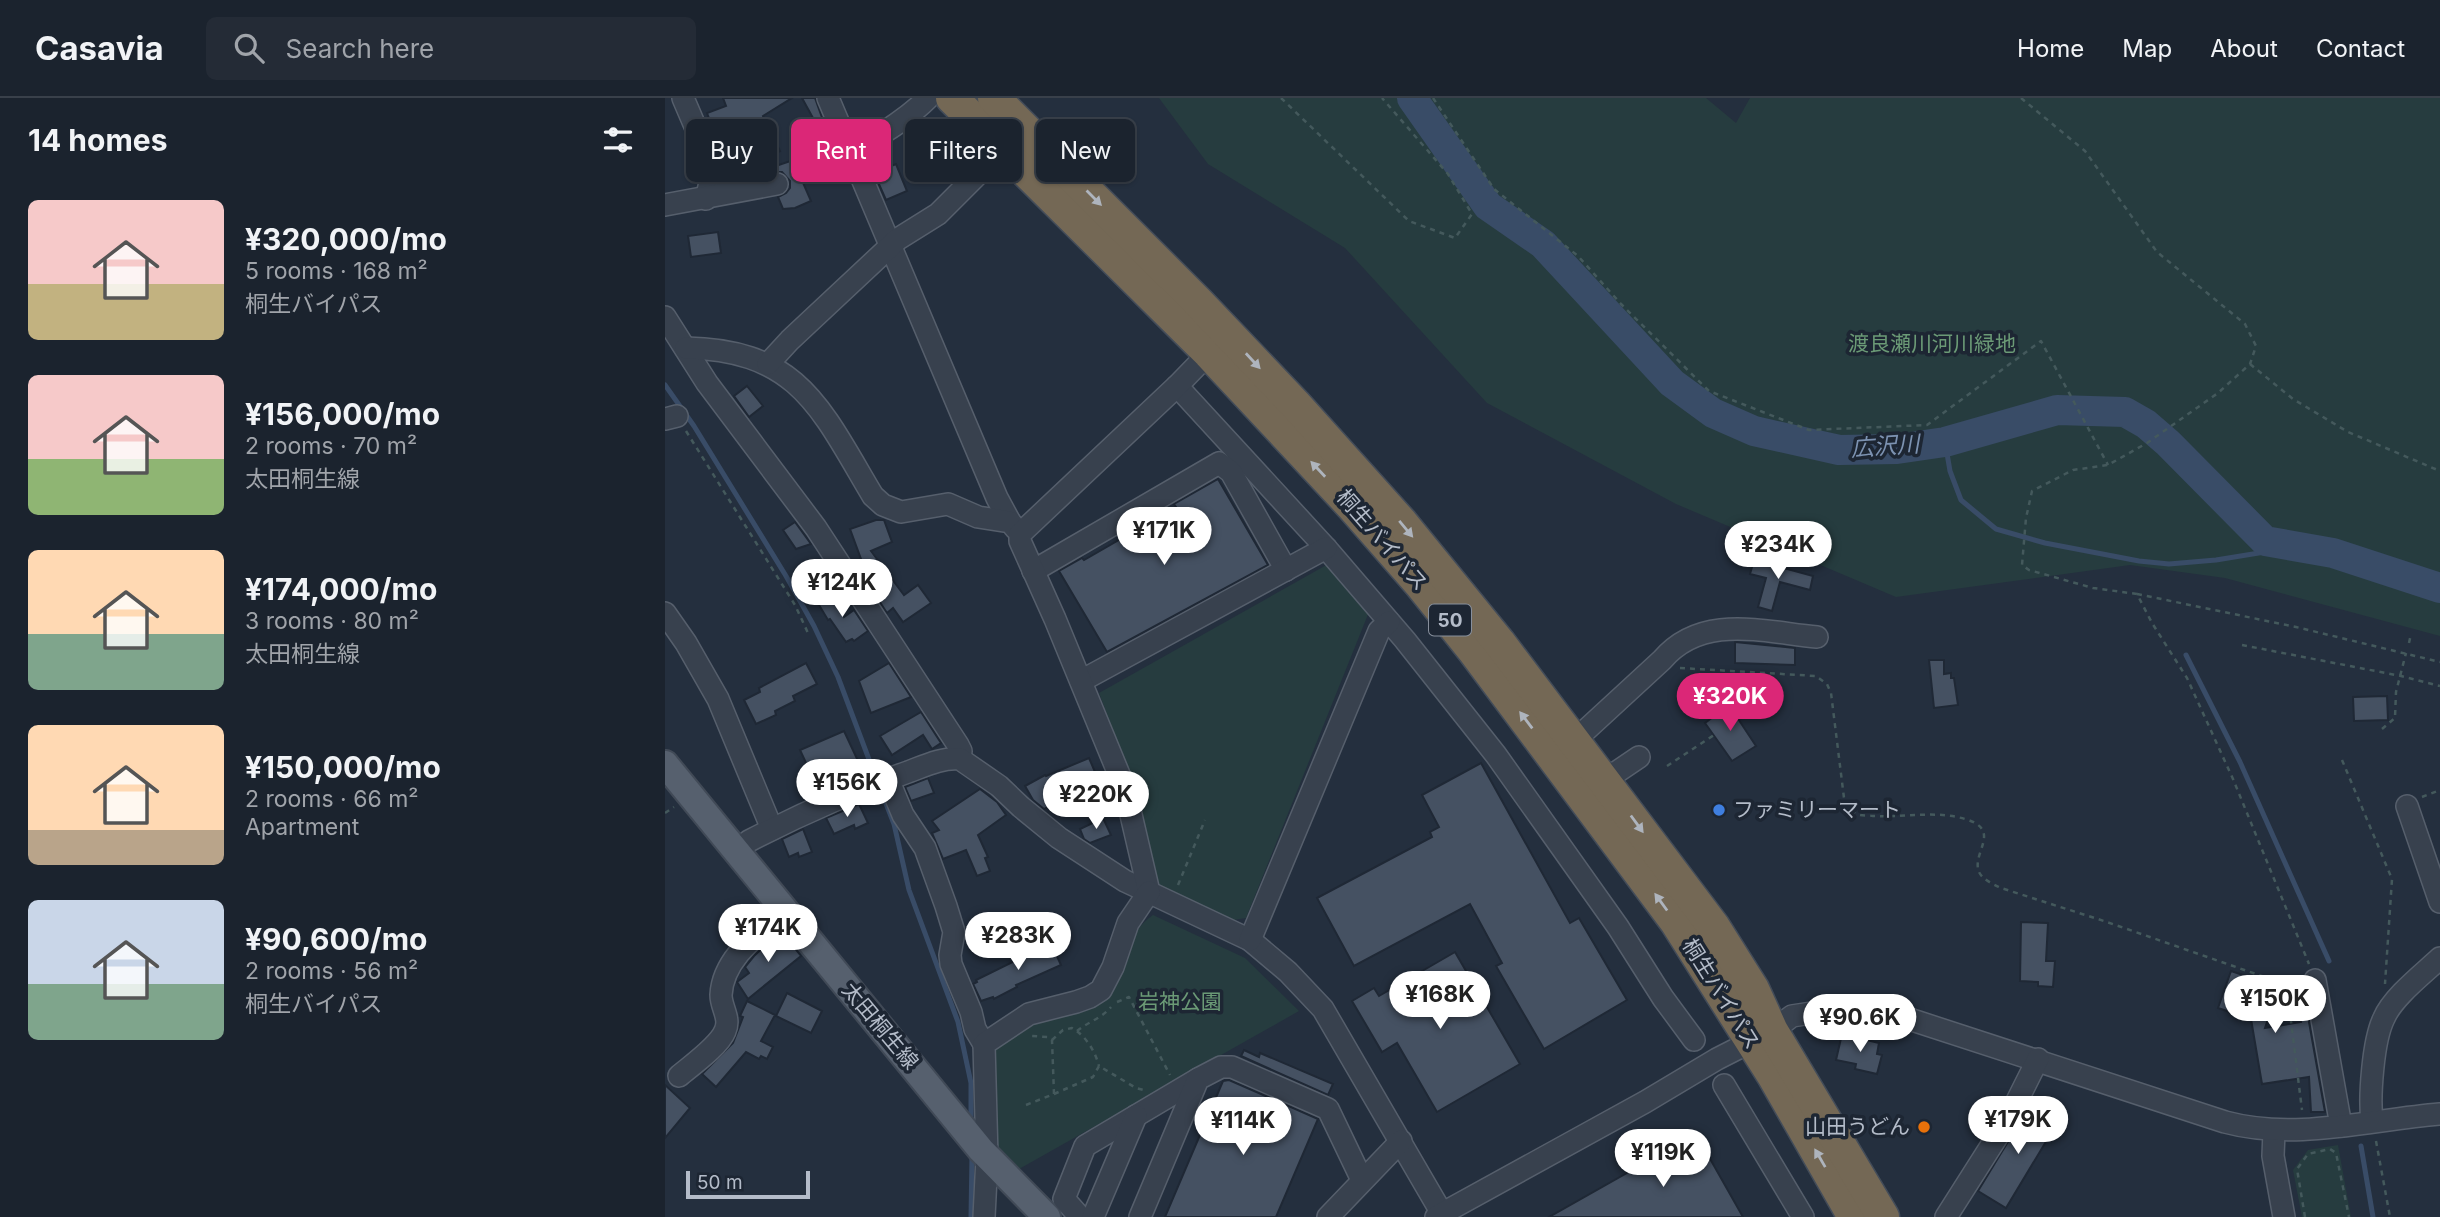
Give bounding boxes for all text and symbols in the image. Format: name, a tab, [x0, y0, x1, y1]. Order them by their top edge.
search box	[206, 17, 696, 80]
text: Casavia	[35, 28, 164, 68]
icon: search	[230, 29, 268, 67]
text: Search here	[286, 33, 434, 64]
text: Home	[2017, 34, 2084, 63]
text: Map	[2122, 34, 2172, 63]
text: About	[2210, 34, 2278, 63]
text: Contact	[2316, 34, 2405, 63]
chip: Buy	[686, 119, 777, 182]
chip: Rent	[791, 119, 891, 182]
chip: Filters	[905, 119, 1022, 182]
chip: New	[1036, 119, 1135, 182]
icon: filters	[599, 121, 637, 159]
text: 14 homes	[28, 122, 167, 158]
one-way arrow	[1086, 190, 1103, 207]
text: ¥320,000/mo	[245, 221, 447, 257]
icon: home	[84, 228, 168, 312]
text: 5 rooms · 168 m²	[245, 257, 428, 285]
text: 桐生バイパス	[245, 290, 383, 318]
park label: 渡良瀬川河川緑地	[1848, 331, 2016, 356]
one-way arrow	[1245, 352, 1261, 369]
text: ¥156,000/mo	[245, 396, 440, 432]
icon: home	[84, 403, 168, 487]
water label: 広沢川	[1850, 429, 1923, 462]
text: 2 rooms · 70 m²	[245, 432, 417, 460]
one-way arrow	[1311, 461, 1327, 478]
text: 太田桐生線	[245, 465, 360, 493]
street label: 桐生バイパス	[1332, 484, 1433, 595]
pin: ¥171K	[1115, 508, 1213, 567]
text: ¥171K	[1133, 516, 1195, 544]
one-way arrow	[1398, 521, 1413, 538]
pin: ¥234K	[1729, 522, 1827, 581]
text: ¥234K	[1741, 530, 1815, 558]
pin: ¥124K	[793, 560, 891, 619]
text: ¥124K	[807, 568, 877, 596]
text: ¥174,000/mo	[245, 571, 437, 607]
icon: home	[84, 578, 168, 662]
road number: 50	[1429, 604, 1471, 636]
text: 3 rooms · 80 m²	[245, 607, 419, 635]
text: 太田桐生線	[245, 640, 360, 668]
pin: ¥320K	[1681, 674, 1779, 733]
text: ¥320K	[1693, 682, 1767, 710]
one-way arrow	[1518, 711, 1533, 729]
text: ¥150,000/mo	[245, 749, 441, 785]
icon: home	[84, 753, 168, 837]
pin: ¥156K	[798, 760, 896, 819]
text: ¥156K	[812, 768, 882, 796]
pin: ¥220K	[1047, 772, 1145, 831]
text: ¥220K	[1059, 780, 1133, 808]
text: 2 rooms · 66 m²	[245, 785, 419, 813]
place label: ファミリーマート	[1733, 797, 1901, 822]
marker: ファミリーマート	[1711, 802, 1727, 818]
text: Apartment	[245, 813, 359, 841]
one-way arrow	[1630, 815, 1644, 833]
one-way arrow	[1654, 893, 1668, 911]
pin: ¥174K	[719, 904, 817, 964]
pin: ¥283K	[969, 912, 1067, 972]
text: ¥174K	[734, 913, 802, 941]
text: ¥90,600/mo	[245, 921, 427, 957]
text: ¥283K	[981, 921, 1055, 949]
icon: home	[84, 928, 168, 1012]
street label: 桐生バイパス	[1678, 934, 1765, 1054]
text: 2 rooms · 56 m²	[245, 957, 418, 985]
pin: ¥168K	[1391, 972, 1489, 1031]
pin: ¥150K	[2226, 976, 2324, 1035]
street label: 太田桐生線	[837, 977, 924, 1074]
text: ¥168K	[1405, 980, 1475, 1008]
text: ¥150K	[2240, 984, 2310, 1012]
park label: 岩神公園	[1138, 989, 1222, 1014]
text: 桐生バイパス	[245, 990, 383, 1018]
pin: ¥90.6K	[1803, 995, 1917, 1054]
text: ¥90.6K	[1819, 1003, 1901, 1031]
pin: ¥179K	[1969, 1096, 2067, 1156]
pin: ¥114K	[1194, 1098, 1292, 1157]
text: ¥179K	[1984, 1105, 2052, 1133]
text: ¥114K	[1210, 1106, 1276, 1134]
place label: 山田うどん	[1805, 1114, 1910, 1139]
marker: 山田うどん	[1916, 1119, 1932, 1135]
pin: ¥119K	[1614, 1130, 1712, 1189]
text: ¥119K	[1631, 1138, 1695, 1166]
one-way arrow	[1814, 1148, 1826, 1167]
scale bar	[686, 1168, 810, 1200]
text: 50 m	[697, 1171, 743, 1194]

